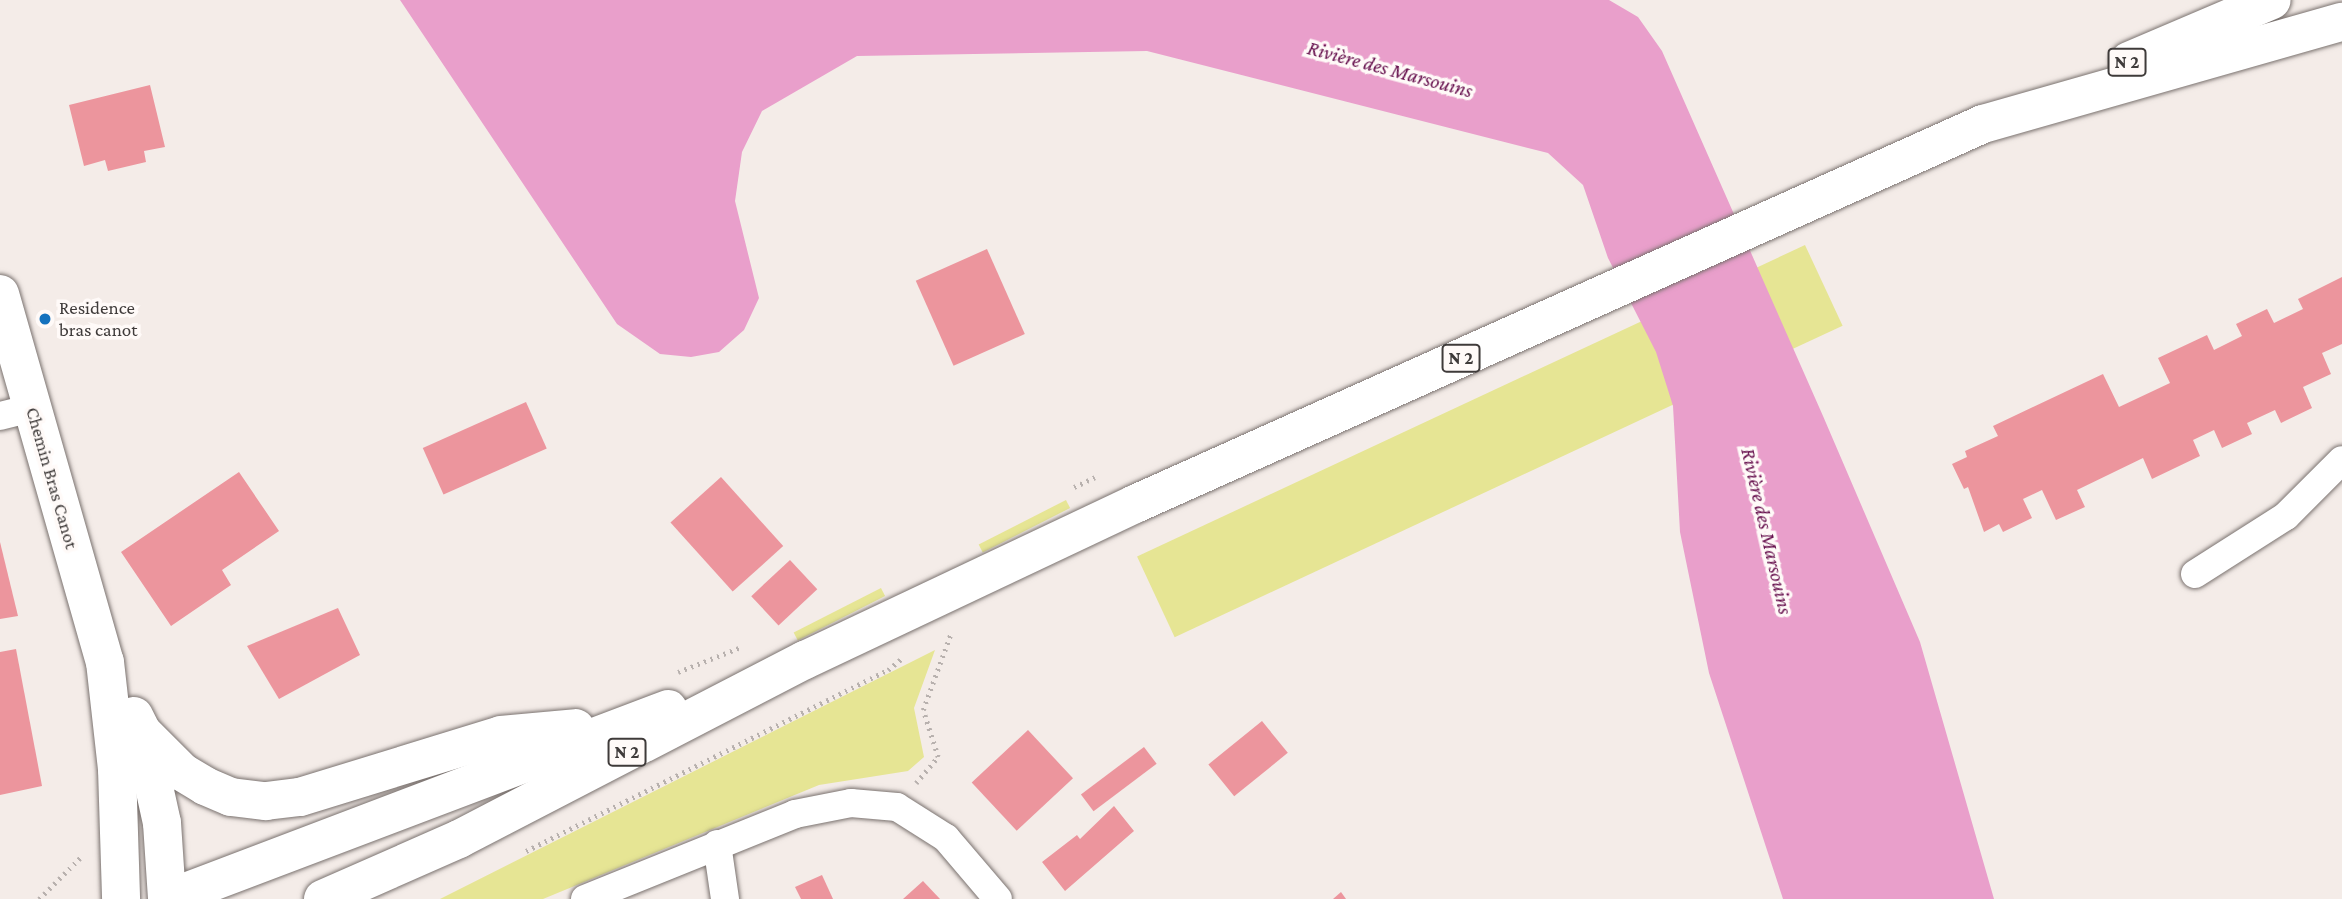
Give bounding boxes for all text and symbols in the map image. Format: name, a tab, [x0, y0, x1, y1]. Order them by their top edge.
water label: Rivière des Marsouins	[1305, 35, 1475, 103]
road number: N 2	[2106, 48, 2148, 76]
place label: Residence bras canot	[59, 297, 138, 341]
marker: Residence bras canot	[37, 311, 53, 327]
road number: N 2	[1440, 344, 1482, 372]
street label: Chemin Bras Canot	[21, 405, 83, 551]
water label: Rivière des Marsouins	[1736, 445, 1798, 617]
road number: N 2	[606, 738, 648, 766]

